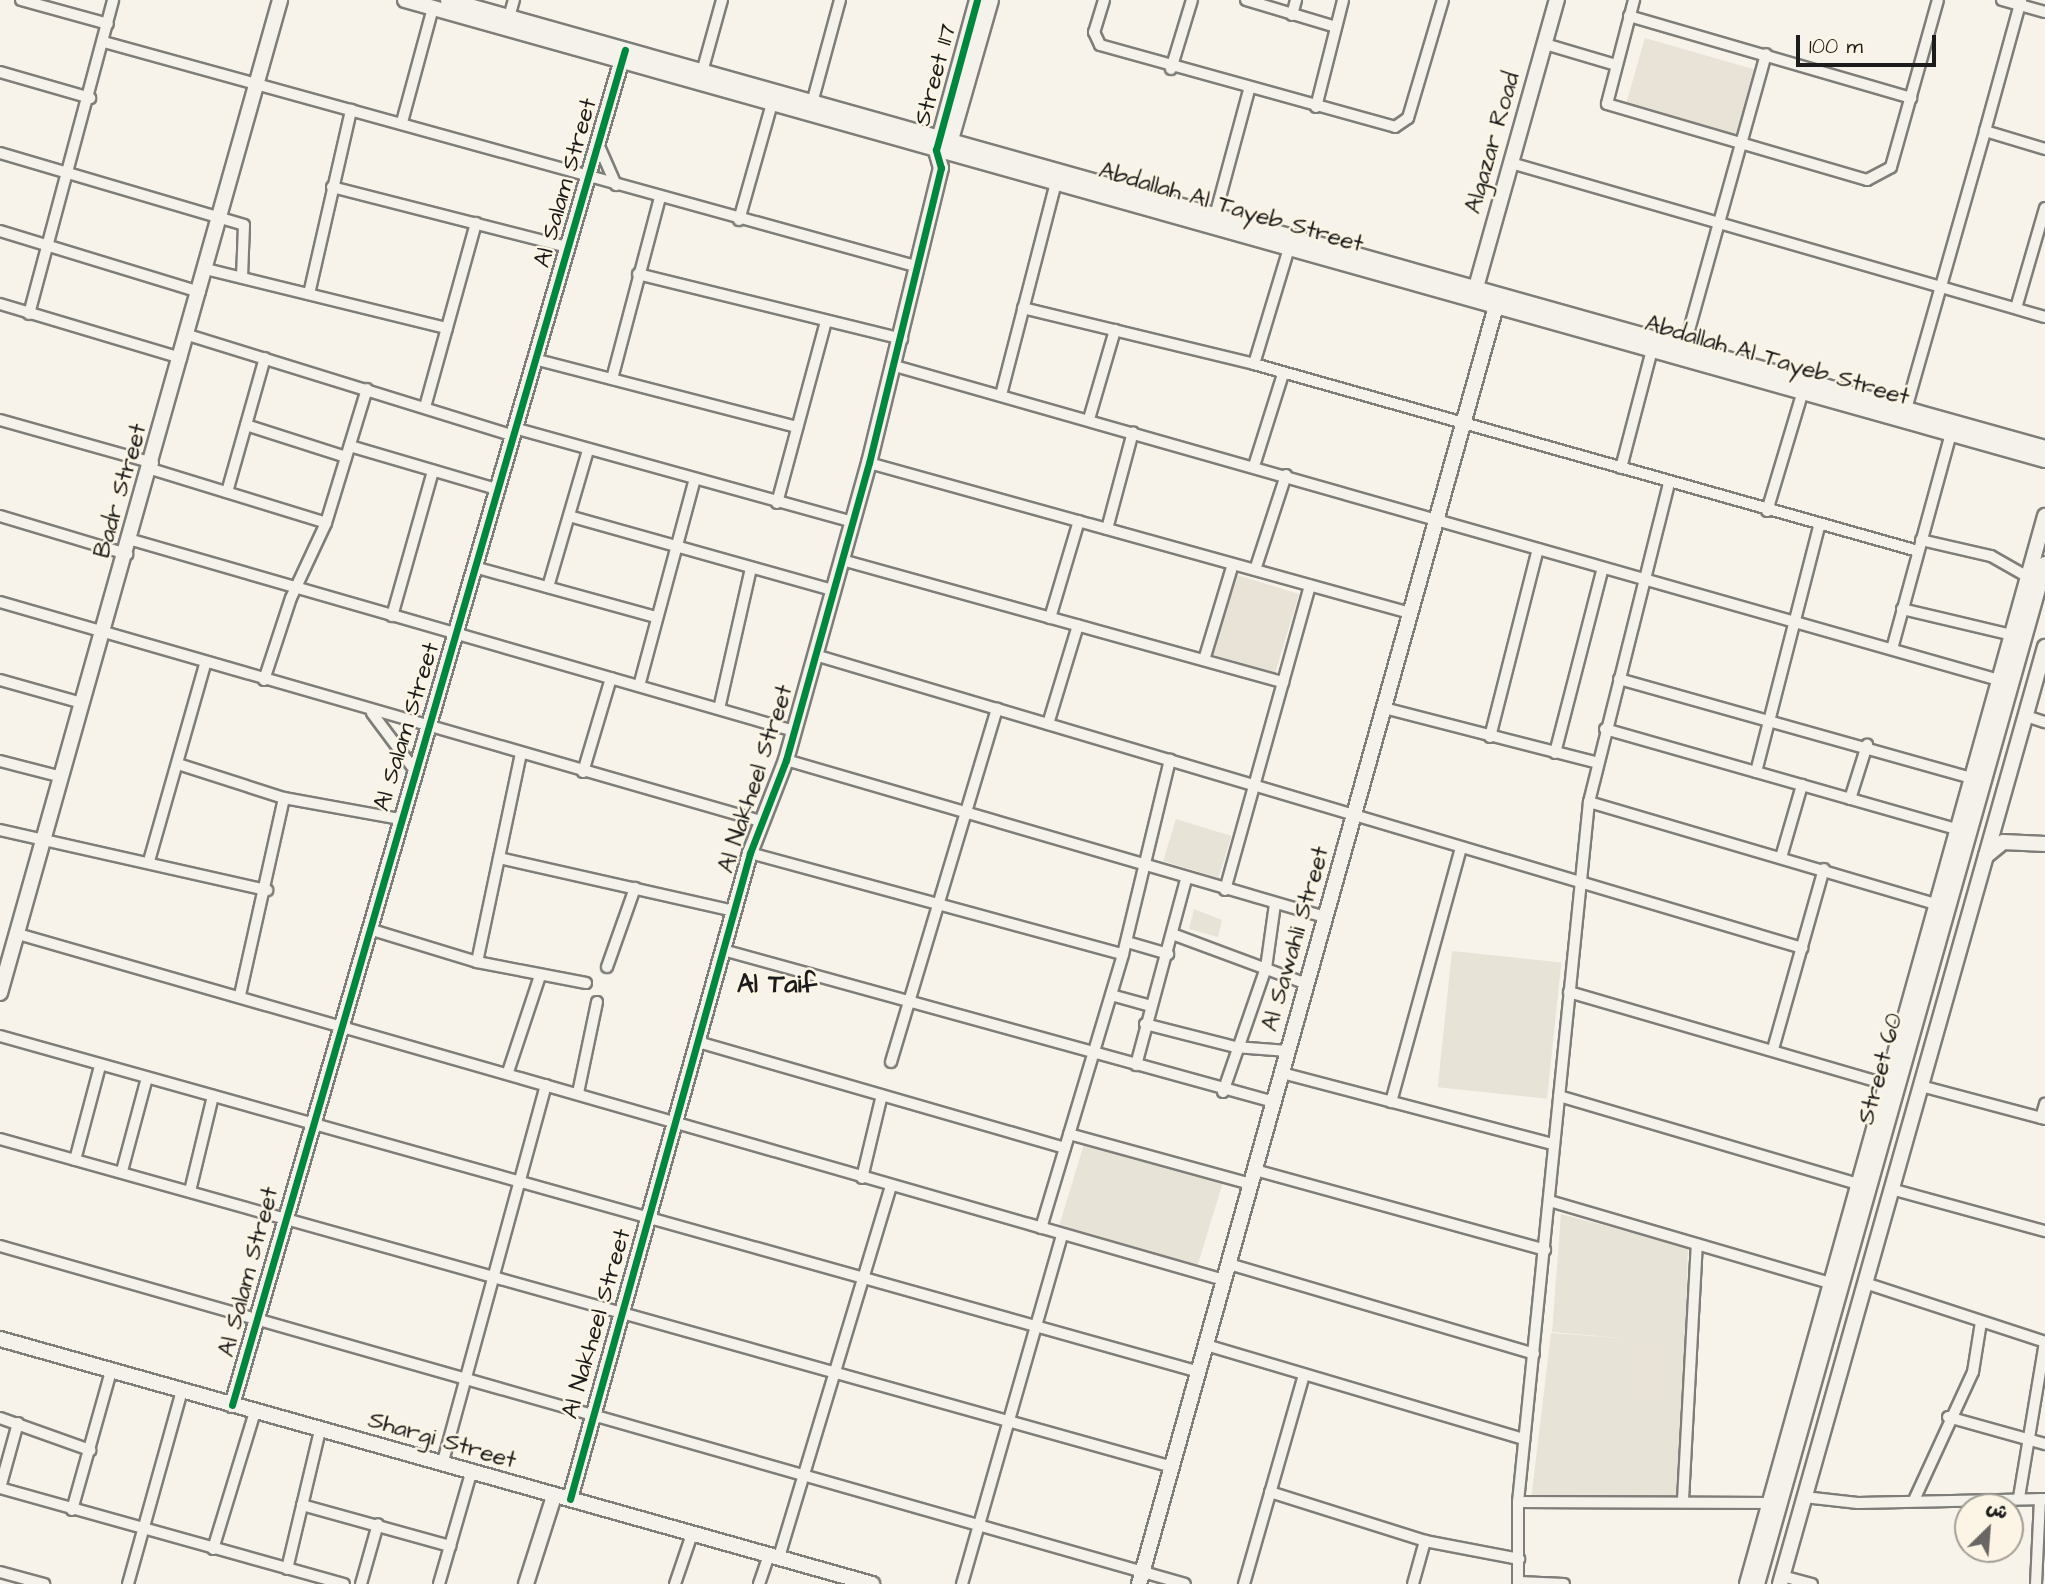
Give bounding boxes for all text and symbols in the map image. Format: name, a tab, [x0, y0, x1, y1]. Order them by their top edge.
street label: Street 117	[909, 21, 963, 129]
scale bar	[1800, 21, 1940, 65]
text: 100 m	[1809, 32, 1863, 61]
street label: Algazar Road	[1459, 69, 1527, 217]
street label: Al Salam Street	[528, 95, 604, 271]
street label: Abdallah Al Tayeb Street	[1095, 156, 1367, 260]
street label: Abdallah Al Tayeb Street	[1641, 309, 1913, 413]
street label: Badr Street	[88, 420, 154, 562]
street label: Al Salam Street	[368, 639, 446, 815]
street label: Al Nakheel Street	[712, 681, 800, 877]
street label: Al Sawahli Street	[1256, 843, 1336, 1035]
district label: Al Taif	[737, 969, 817, 1001]
street label: Street 60	[1852, 1010, 1910, 1128]
street label: Al Salam Street	[212, 1184, 286, 1360]
street label: Al Nakheel Street	[556, 1226, 638, 1422]
street label: Shargi Street	[365, 1406, 519, 1476]
north arrow	[1954, 1493, 2024, 1563]
text: ش	[1982, 1494, 2012, 1527]

